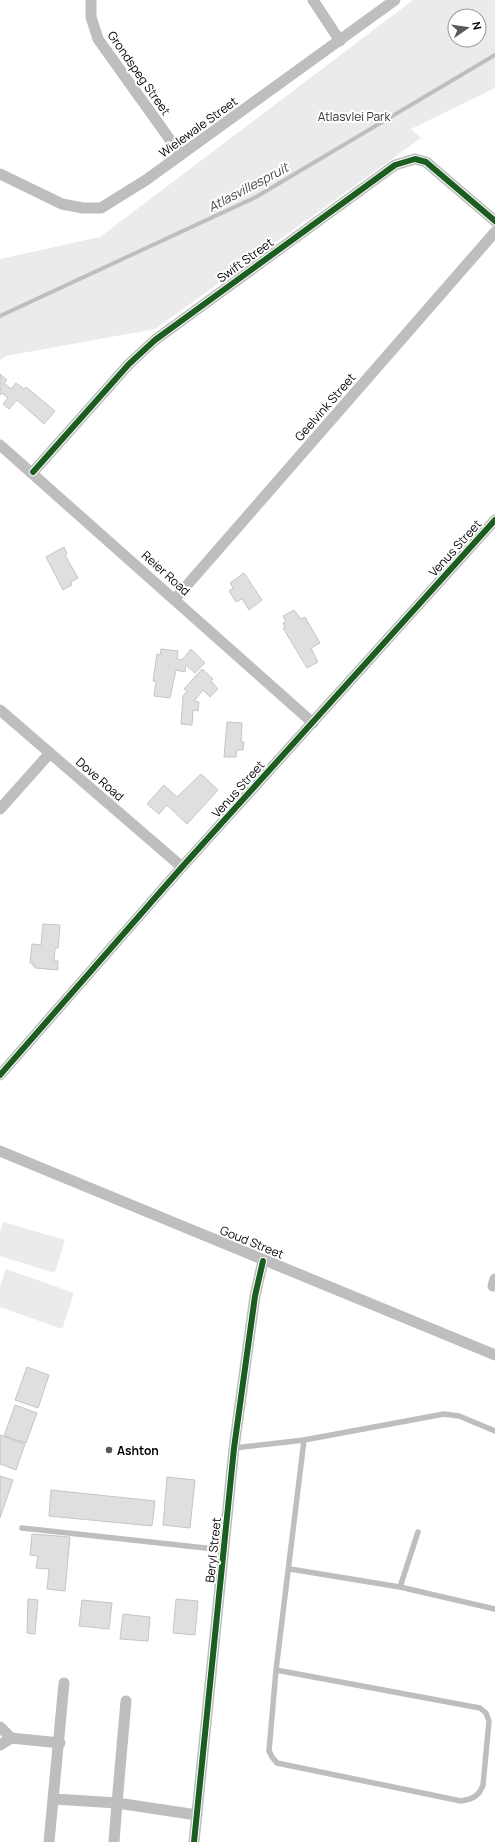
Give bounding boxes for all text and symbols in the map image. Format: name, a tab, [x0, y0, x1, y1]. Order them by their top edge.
north arrow	[447, 8, 487, 48]
text: N	[469, 20, 485, 31]
street label: Grondspeg Street	[104, 28, 174, 119]
street label: Wielewale Street	[155, 93, 241, 161]
park label: Atlasvlei Park	[318, 108, 391, 125]
water label: Atlasvillespruit	[205, 157, 293, 216]
street label: Swift Street	[213, 234, 277, 286]
street label: Geelvink Street	[291, 369, 359, 445]
street label: Venus Street	[425, 516, 485, 580]
street label: Reier Road	[138, 547, 194, 599]
street label: Dove Road	[72, 753, 128, 805]
street label: Venus Street	[208, 757, 268, 821]
street label: Goud Street	[218, 1221, 287, 1263]
place label: Ashton	[117, 1442, 159, 1459]
marker: Ashton	[104, 1445, 114, 1455]
street label: Beryl Street	[201, 1516, 225, 1583]

